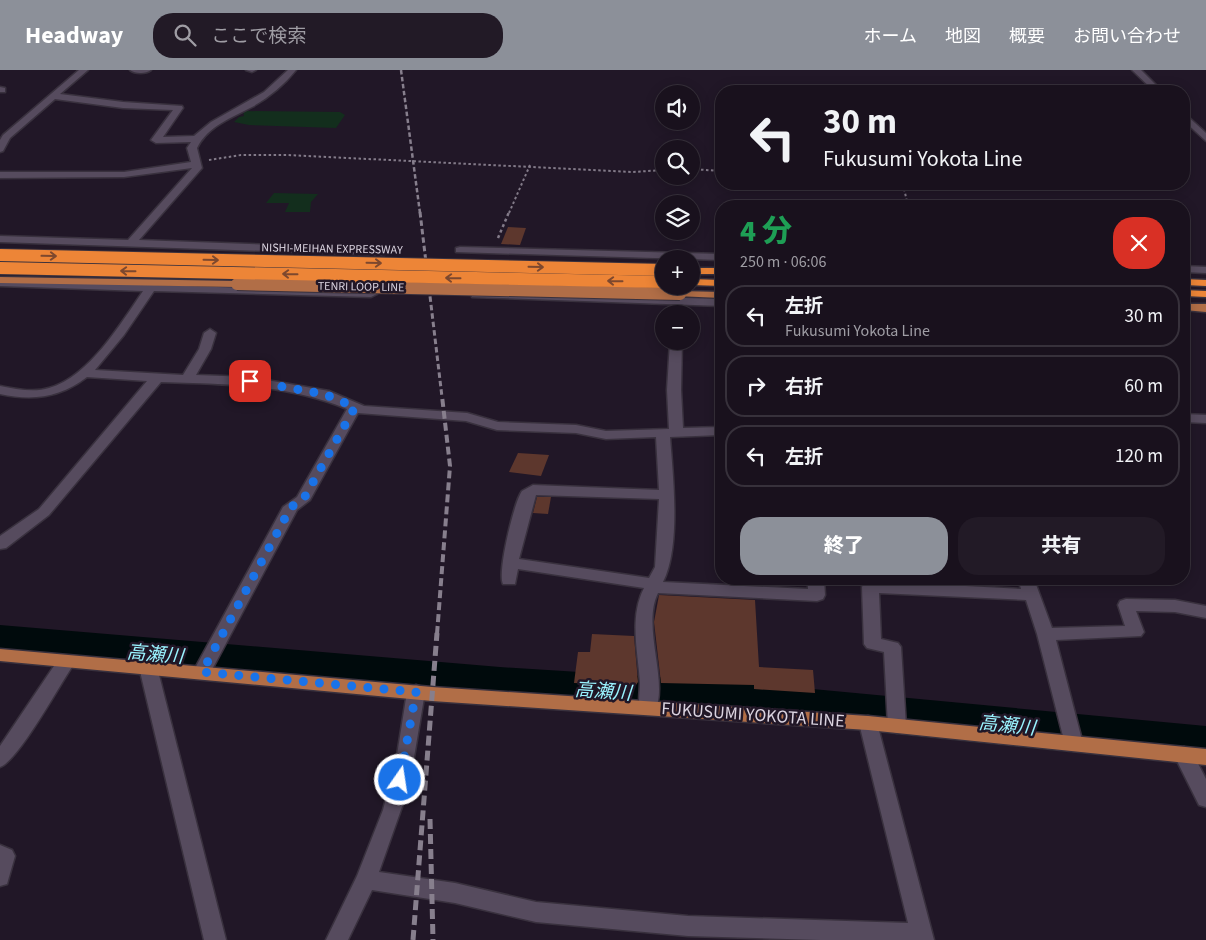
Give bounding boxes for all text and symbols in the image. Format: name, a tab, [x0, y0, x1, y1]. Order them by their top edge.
search box	[153, 13, 503, 58]
text: Headway	[25, 18, 123, 53]
icon: search	[171, 21, 199, 49]
text: ここで検索	[211, 23, 306, 50]
text: ホーム	[864, 24, 917, 49]
text: 地図	[945, 24, 981, 49]
text: 概要	[1009, 24, 1045, 49]
text: お問い合わせ	[1073, 24, 1181, 49]
map controls	[655, 85, 700, 350]
button: sound	[655, 85, 700, 130]
text: 30 m	[823, 97, 897, 147]
icon: left	[740, 105, 805, 170]
button: search	[655, 140, 700, 185]
text: Fukusumi Yokota Line	[823, 143, 1022, 175]
button: layers	[655, 195, 700, 240]
text: 4 分	[740, 210, 792, 253]
button: close	[1113, 217, 1165, 269]
street label: NISHI-MEIHAN EXPRESSWAY	[261, 239, 403, 259]
button: +	[655, 250, 700, 295]
one-way arrow	[40, 251, 56, 260]
text: 250 m · 06:06	[740, 251, 827, 273]
one-way arrow	[203, 255, 219, 264]
one-way arrow	[365, 259, 381, 268]
one-way arrow	[528, 262, 544, 272]
one-way arrow	[120, 266, 136, 275]
one-way arrow	[282, 269, 298, 279]
one-way arrow	[445, 273, 461, 282]
one-way arrow	[607, 276, 624, 286]
street label: TENRI LOOP LINE	[318, 278, 404, 296]
text: 左折	[785, 293, 823, 320]
icon: left	[742, 302, 770, 330]
text: 30 m	[1125, 303, 1163, 330]
button: −	[655, 305, 700, 350]
text: Fukusumi Yokota Line	[785, 320, 930, 342]
pin	[229, 360, 271, 402]
icon: arrive	[236, 367, 264, 395]
icon: right	[742, 372, 770, 400]
text: 60 m	[1125, 373, 1163, 400]
text: 右折	[785, 374, 823, 401]
icon: left	[742, 442, 770, 470]
text: 120 m	[1115, 443, 1163, 470]
text: 左折	[785, 444, 823, 471]
button: 終了	[740, 517, 948, 575]
button: 共有	[958, 517, 1165, 575]
water label: 高瀬川	[125, 639, 187, 671]
water label: 高瀬川	[574, 677, 634, 708]
street label: FUKUSUMI YOKOTA LINE	[661, 696, 845, 734]
water label: 高瀬川	[977, 710, 1039, 743]
position arrow	[373, 753, 425, 805]

